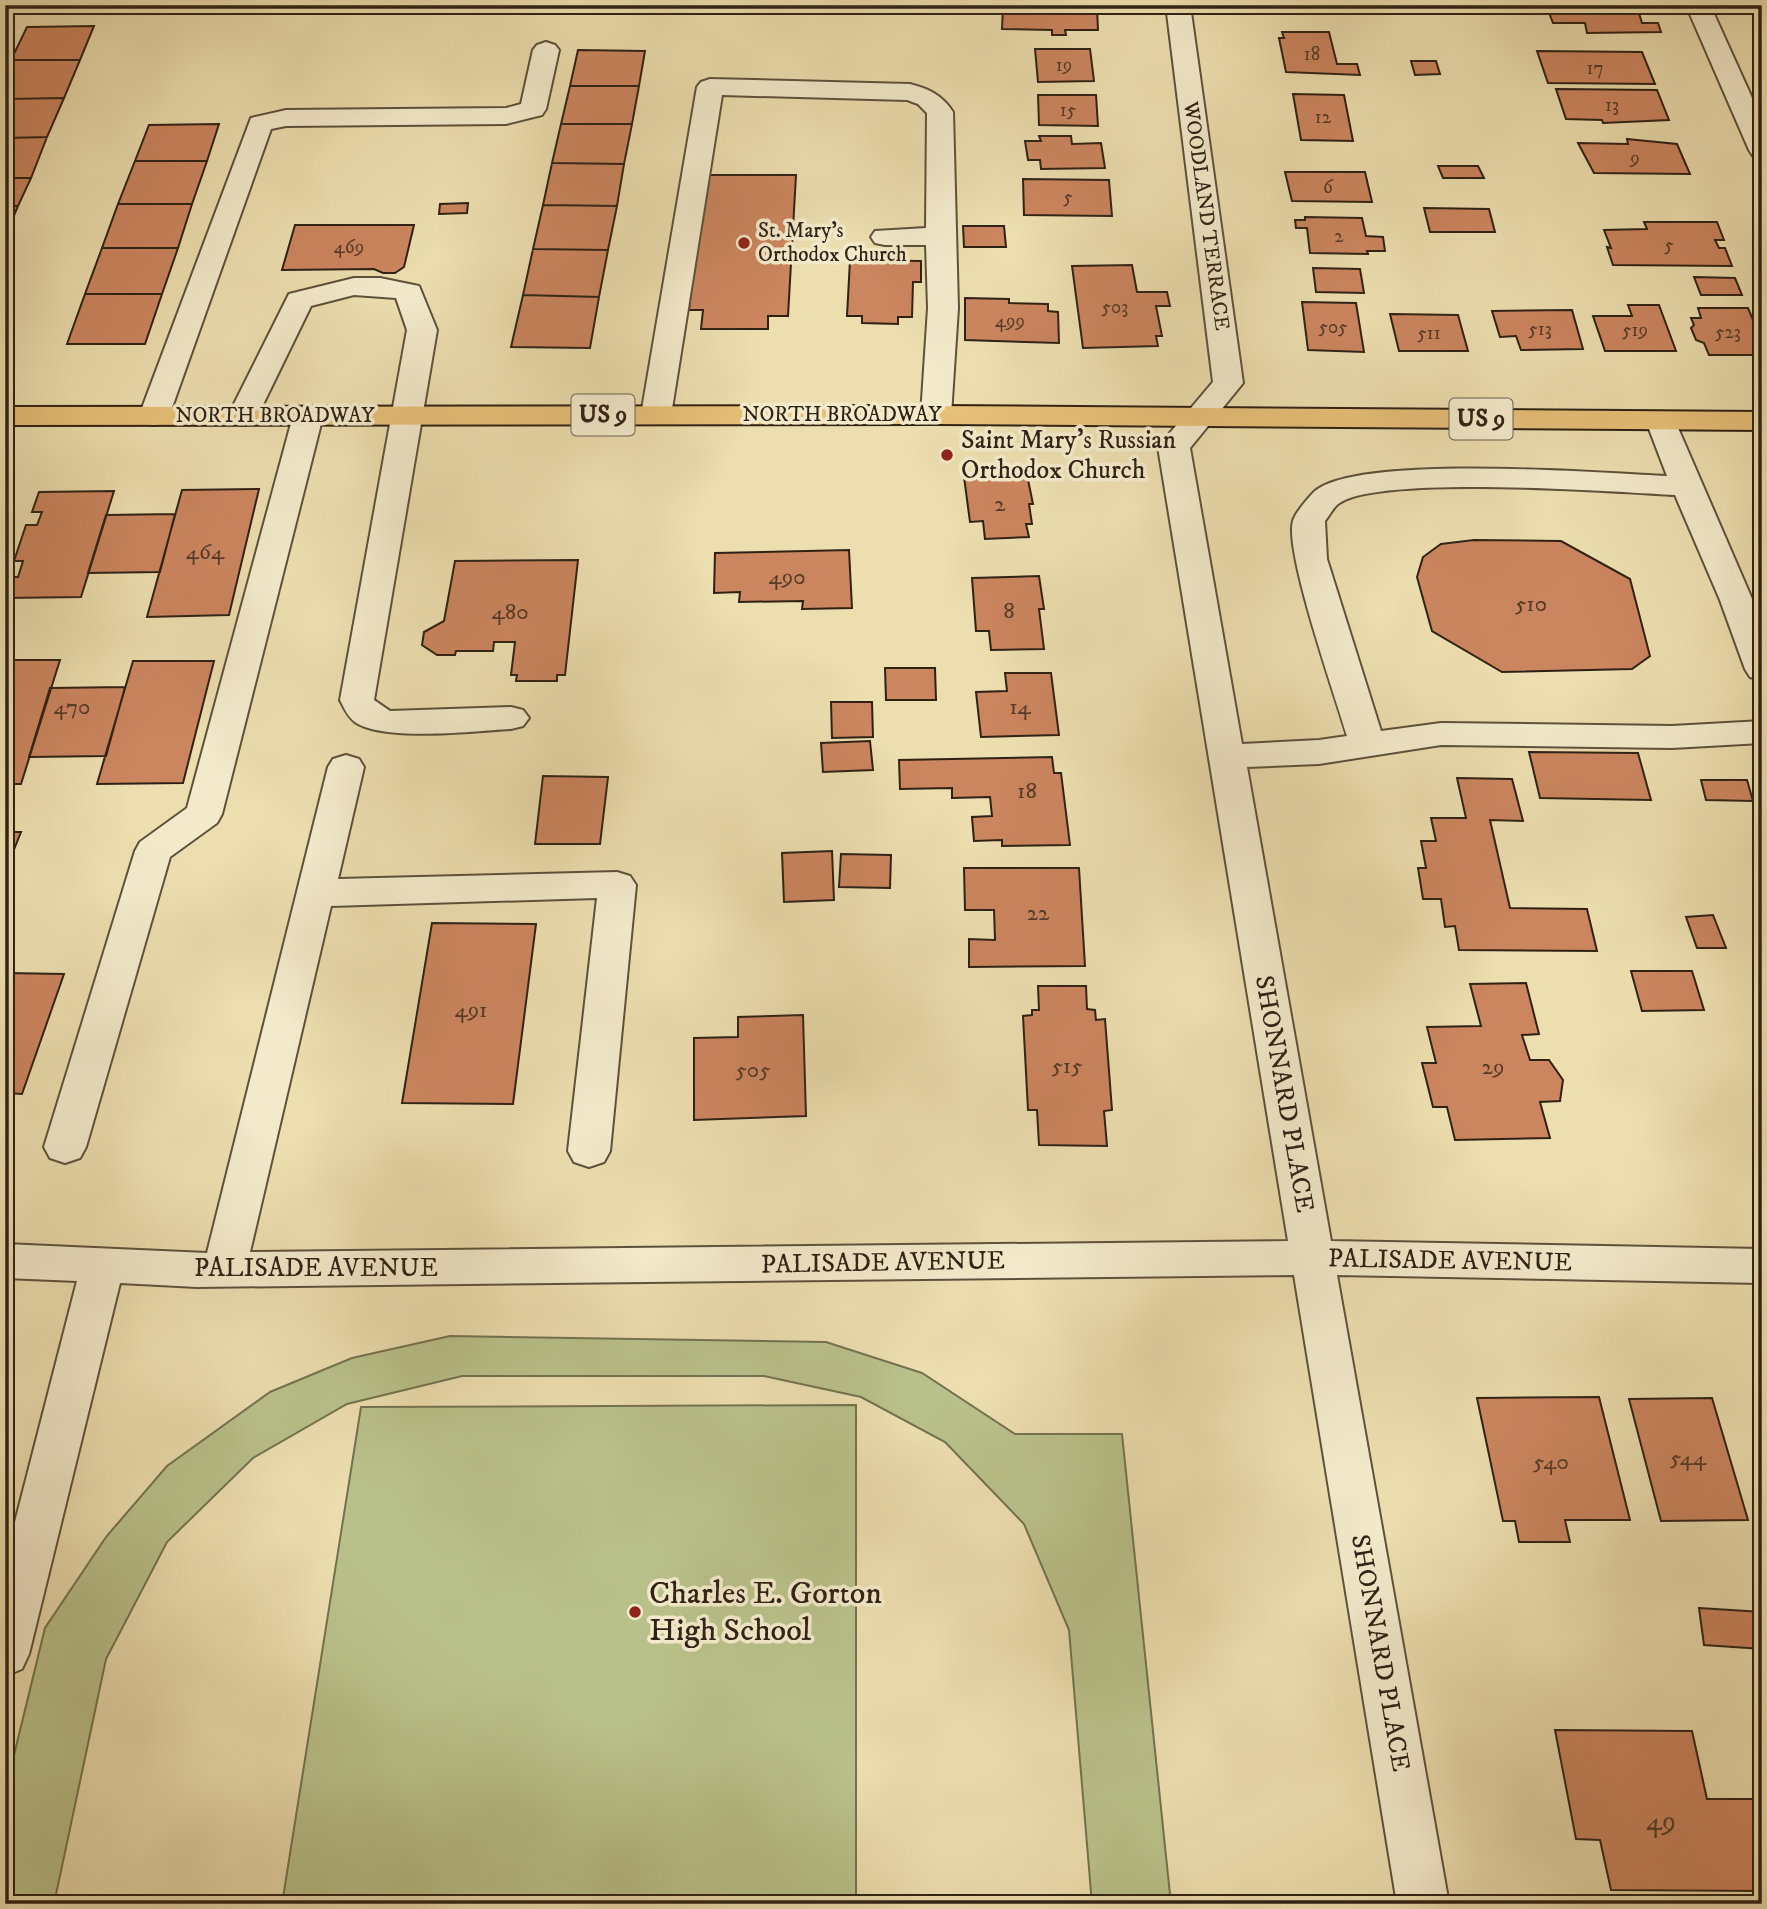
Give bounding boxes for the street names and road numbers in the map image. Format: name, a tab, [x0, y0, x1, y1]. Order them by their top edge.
street label: WOODLAND TERRACE	[1177, 99, 1235, 332]
road number: US 9	[572, 394, 634, 436]
road number: US 9	[1450, 398, 1512, 440]
street label: NORTH BROADWAY	[743, 402, 942, 428]
street label: NORTH BROADWAY	[176, 403, 375, 429]
street label: SHONNARD PLACE	[1247, 973, 1321, 1215]
street label: PALISADE AVENUE	[1328, 1242, 1572, 1280]
street label: PALISADE AVENUE	[761, 1244, 1005, 1282]
street label: PALISADE AVENUE	[194, 1252, 438, 1285]
street label: SHONNARD PLACE	[1343, 1532, 1417, 1774]

